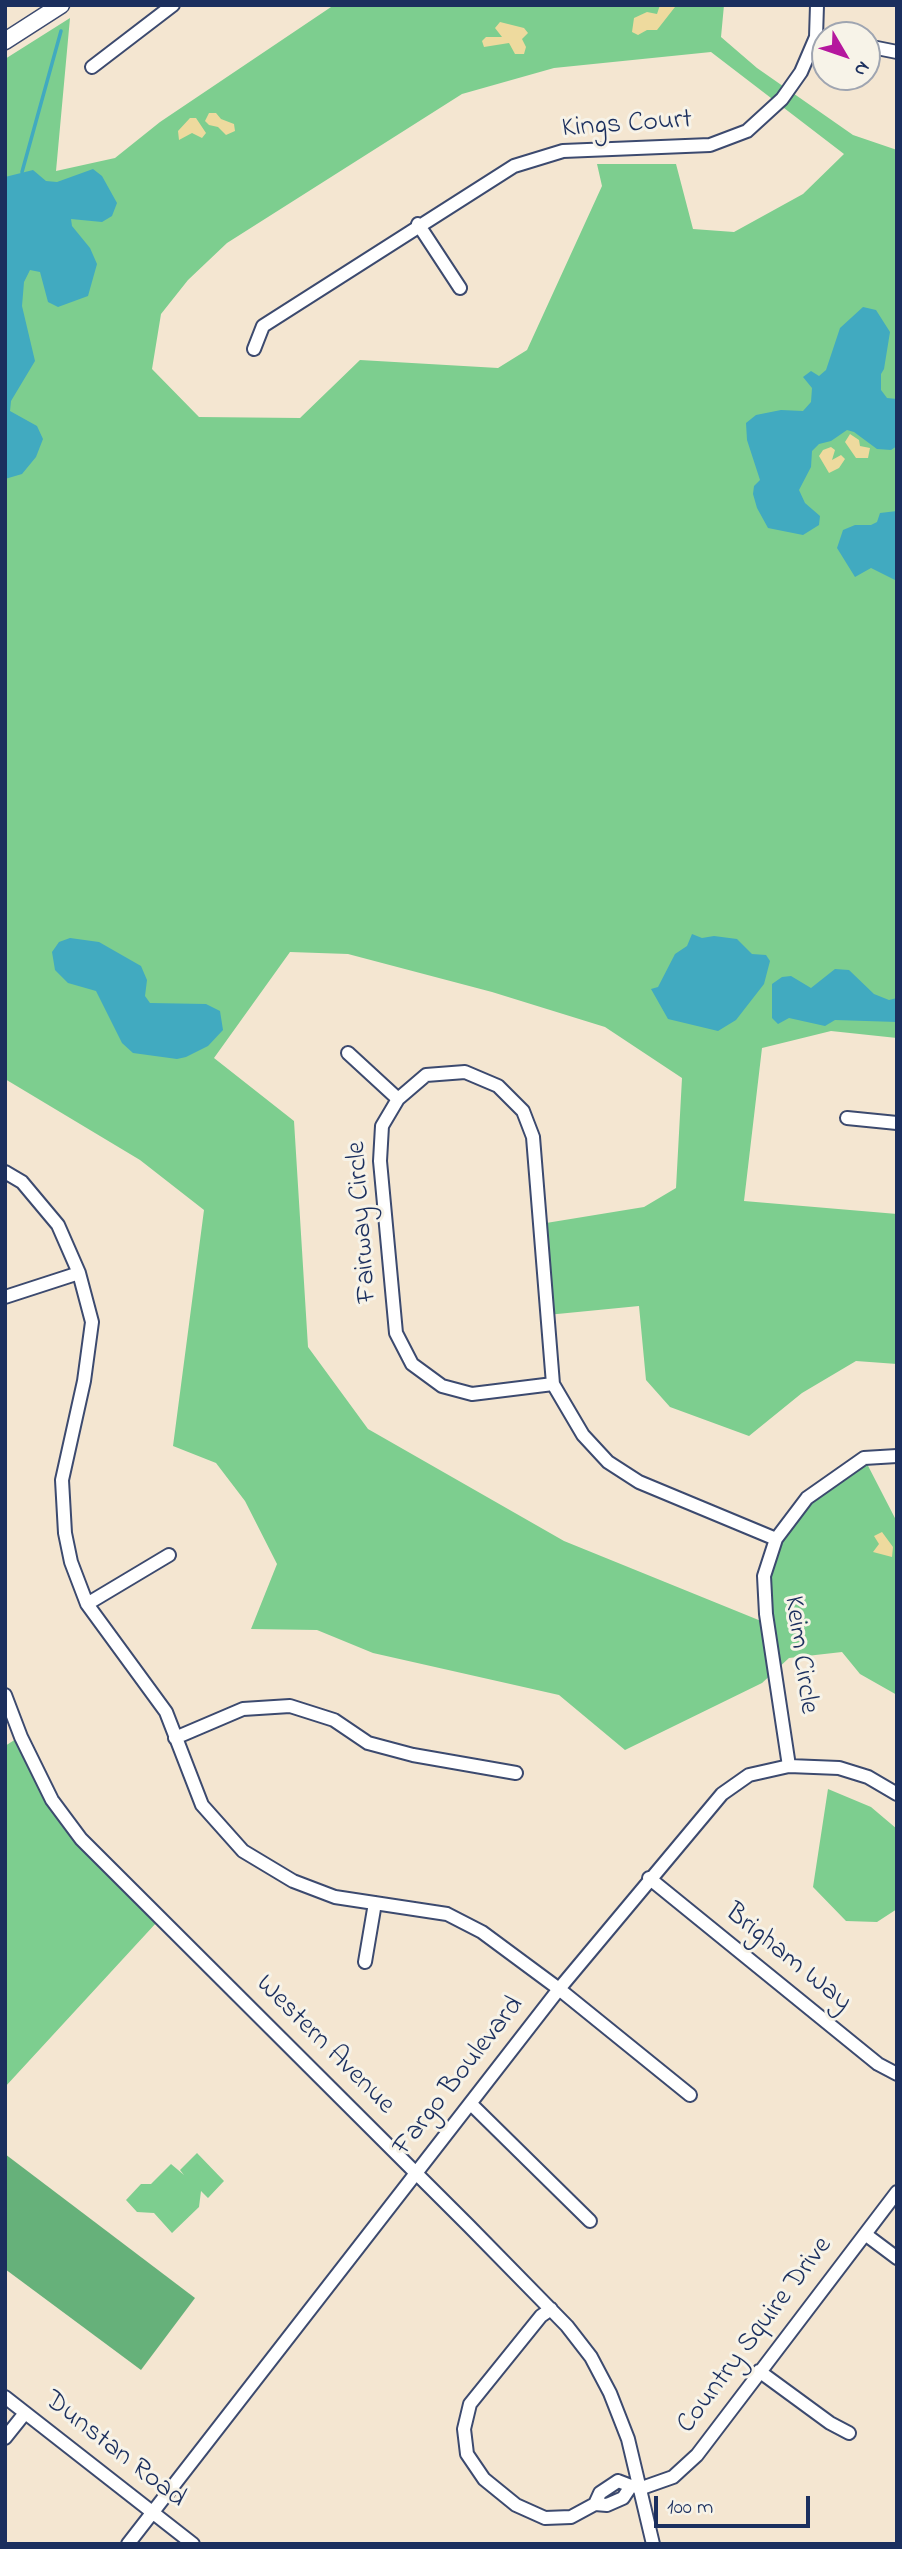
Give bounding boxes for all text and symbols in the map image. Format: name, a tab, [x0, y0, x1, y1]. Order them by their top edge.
north arrow	[811, 21, 881, 91]
text: N	[847, 55, 876, 82]
street label: Kings Court	[561, 105, 693, 147]
street label: Fairway Circle	[342, 1140, 386, 1304]
street label: Keim Circle	[774, 1594, 824, 1716]
street label: Brigham Way	[717, 1898, 857, 2020]
street label: Western Avenue	[247, 1969, 401, 2123]
street label: Fargo Boulevard	[387, 1991, 533, 2163]
street label: Country Squire Drive	[671, 2231, 841, 2441]
street label: Dunstan Road	[36, 2385, 192, 2517]
scale bar	[657, 2482, 813, 2526]
text: 100 m	[667, 2493, 713, 2523]

